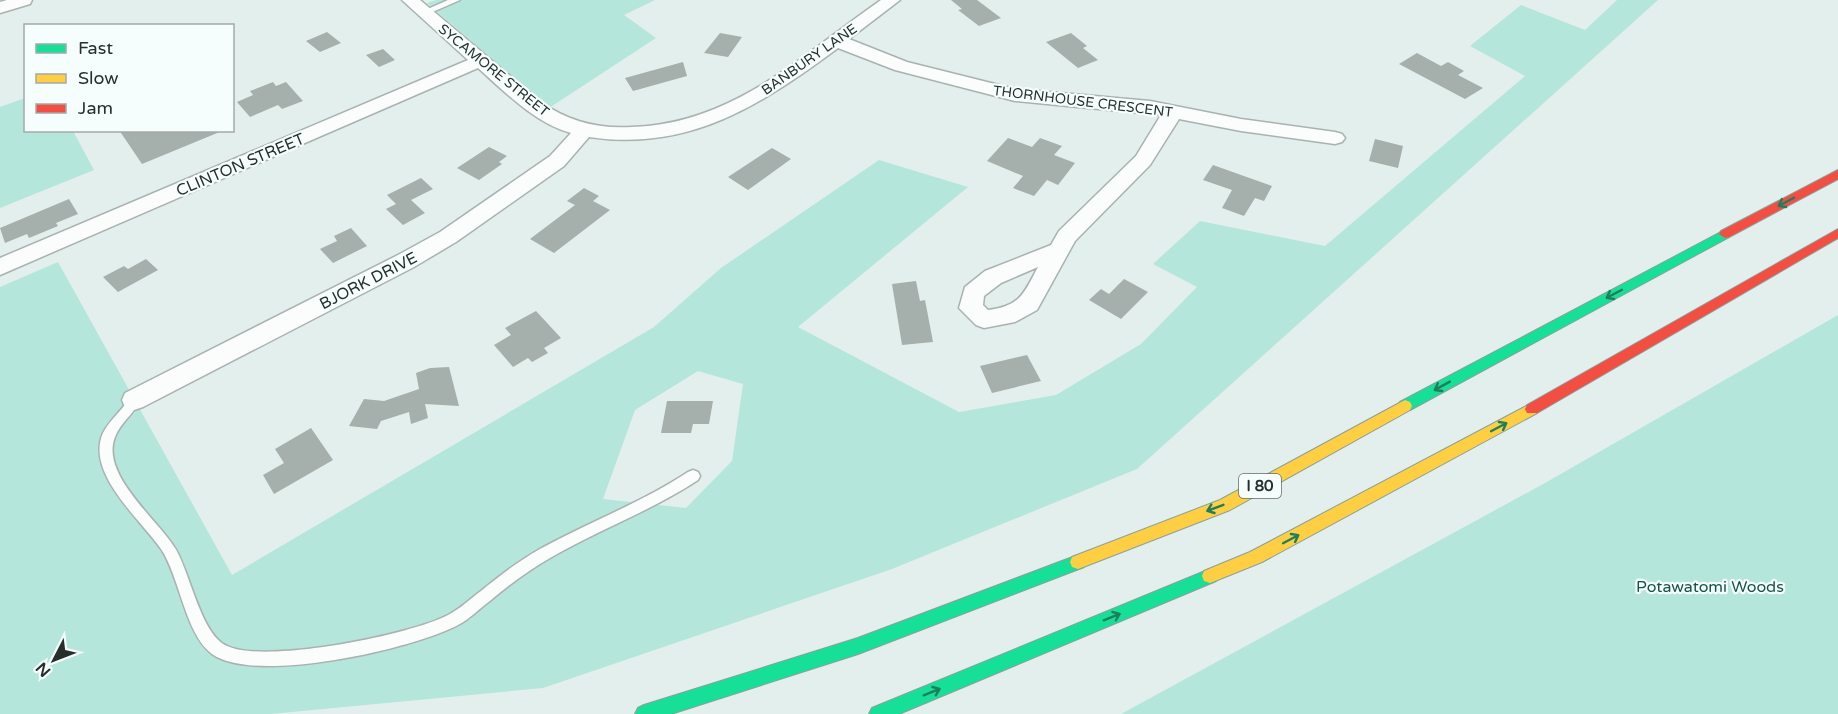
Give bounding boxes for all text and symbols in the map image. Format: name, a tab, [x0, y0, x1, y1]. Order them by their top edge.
street label: SYCAMORE STREET	[435, 20, 553, 121]
street label: BANBURY LANE	[758, 20, 860, 99]
legend	[24, 24, 234, 132]
text: Fast	[78, 37, 113, 59]
text: Slow	[78, 67, 119, 89]
street label: THORNHOUSE CRESCENT	[992, 82, 1174, 121]
text: Jam	[78, 97, 113, 119]
street label: CLINTON STREET	[173, 129, 308, 201]
one-way arrow	[1778, 197, 1796, 208]
street label: BJORK DRIVE	[316, 248, 421, 314]
one-way arrow	[1606, 289, 1624, 300]
one-way arrow	[1434, 381, 1452, 392]
one-way arrow	[1490, 421, 1508, 432]
road number: I 80	[1239, 474, 1281, 498]
one-way arrow	[1207, 503, 1225, 514]
one-way arrow	[1281, 533, 1299, 544]
park label: Potawatomi Woods	[1636, 577, 1784, 597]
one-way arrow	[1102, 611, 1121, 622]
north arrow	[24, 630, 84, 690]
text: N	[32, 658, 55, 681]
one-way arrow	[922, 686, 941, 697]

